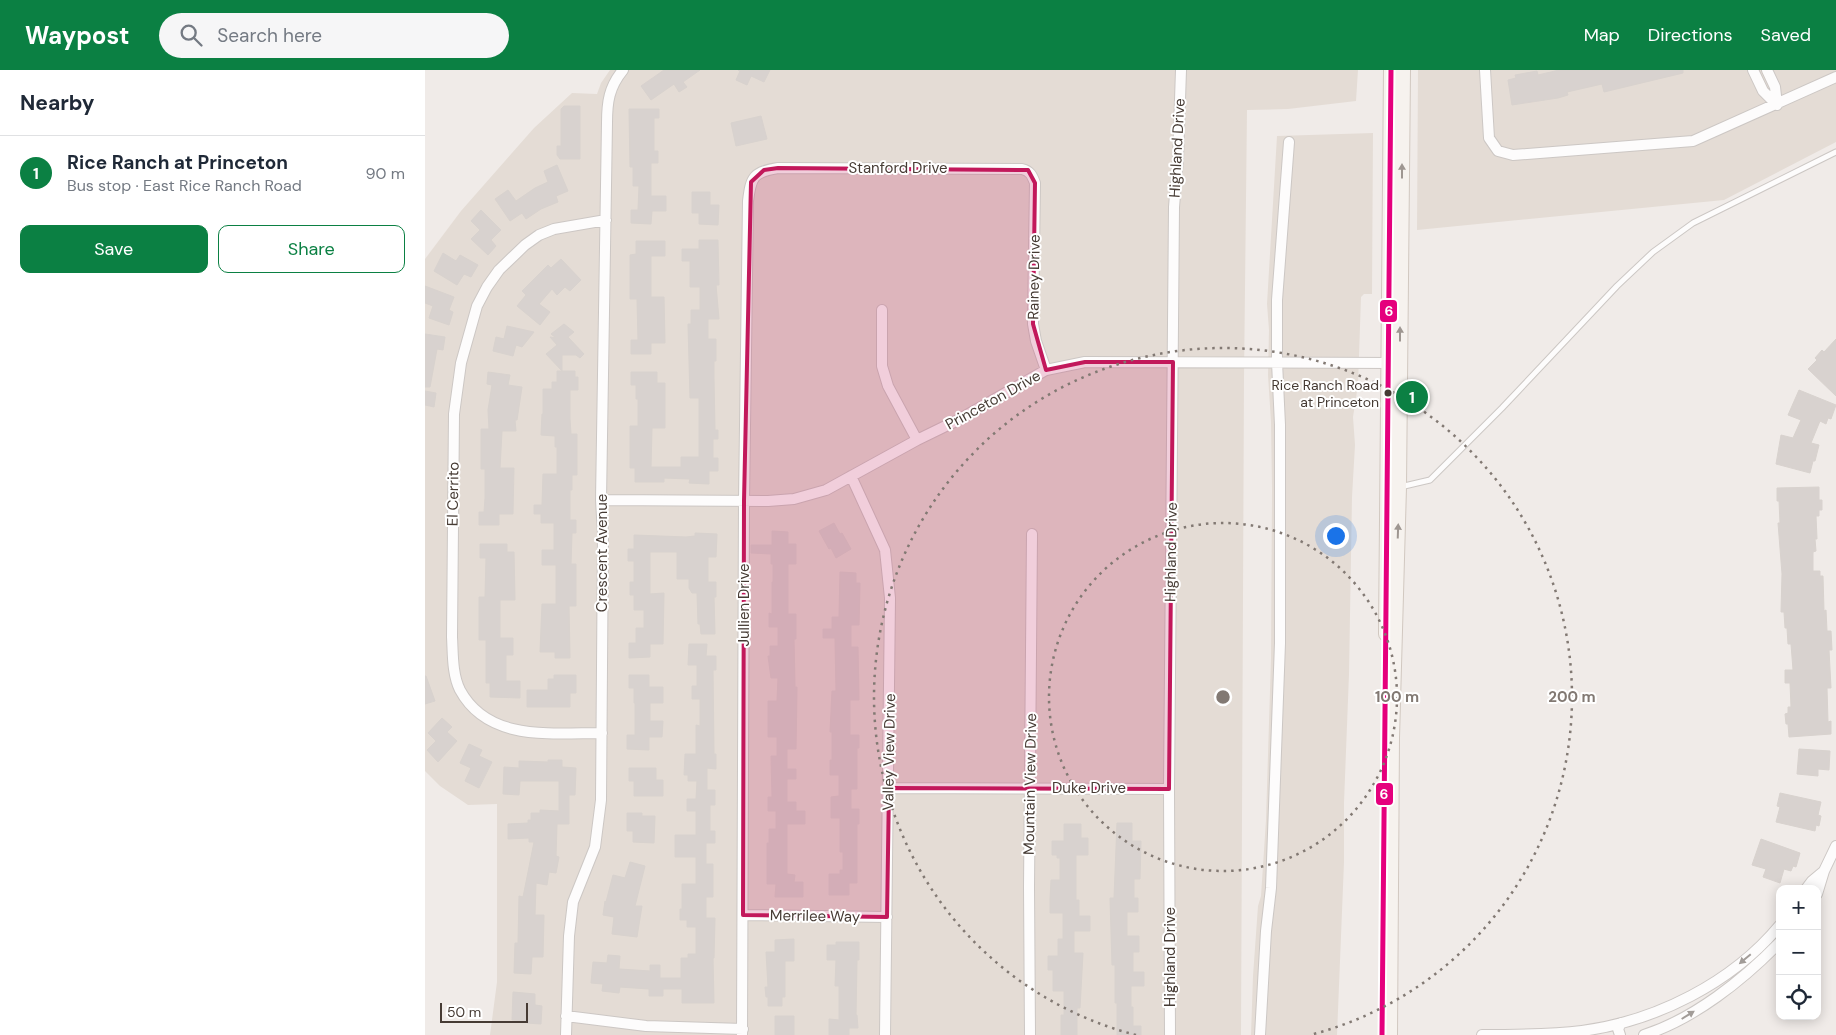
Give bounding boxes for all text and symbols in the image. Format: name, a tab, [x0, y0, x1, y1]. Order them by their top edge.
search box	[159, 13, 509, 58]
text: Waypost	[25, 20, 129, 51]
icon: search	[177, 21, 205, 49]
text: Search here	[217, 23, 322, 48]
text: Map	[1584, 23, 1620, 47]
text: Directions	[1648, 23, 1733, 47]
text: Saved	[1761, 23, 1811, 47]
text: Nearby	[20, 89, 94, 117]
street label: Highland Drive	[1164, 98, 1190, 198]
text: Rice Ranch at Princeton	[67, 150, 288, 175]
street label: Stanford Drive	[848, 158, 948, 178]
text: 1	[33, 163, 39, 184]
text: 90 m	[365, 163, 405, 184]
one-way arrow	[1398, 163, 1406, 179]
text: Bus stop · East Rice Ranch Road	[67, 175, 302, 196]
button: Save	[20, 225, 208, 273]
button: Share	[218, 225, 405, 273]
street label: Rainey Drive	[1023, 234, 1045, 320]
line badge: 6	[1379, 299, 1398, 323]
text: 6	[1385, 302, 1394, 320]
one-way arrow	[1396, 326, 1404, 342]
street label: Princeton Drive	[942, 366, 1044, 434]
place label: Rice Ranch Road at Princeton	[1271, 376, 1379, 411]
pin: 1	[1396, 378, 1428, 416]
marker: Rice Ranch Road at Princeton	[1383, 388, 1393, 398]
street label: El Cerrito	[442, 462, 464, 526]
street label: Crescent Avenue	[592, 494, 612, 612]
street label: Highland Drive	[1160, 502, 1182, 602]
your location	[1323, 523, 1349, 549]
one-way arrow	[1394, 523, 1402, 539]
street label: Jullien Drive	[734, 563, 754, 647]
text: 100 m	[1375, 687, 1419, 707]
text: 200 m	[1548, 687, 1596, 707]
centre of rings	[1214, 688, 1232, 706]
street label: Valley View Drive	[878, 693, 900, 811]
street label: Mountain View Drive	[1019, 713, 1041, 855]
street label: Duke Drive	[1052, 778, 1126, 798]
line badge: 6	[1375, 782, 1394, 806]
text: 6	[1380, 785, 1389, 803]
map controls	[1776, 885, 1821, 1020]
button: +	[1776, 885, 1821, 930]
street label: Merrilee Way	[770, 905, 861, 927]
street label: Highland Drive	[1160, 907, 1180, 1007]
button: −	[1776, 930, 1821, 975]
one-way arrow	[1739, 953, 1752, 964]
button: locate	[1776, 975, 1821, 1020]
scale bar	[440, 1000, 527, 1023]
text: 50 m	[447, 1003, 481, 1021]
one-way arrow	[1681, 1010, 1694, 1019]

